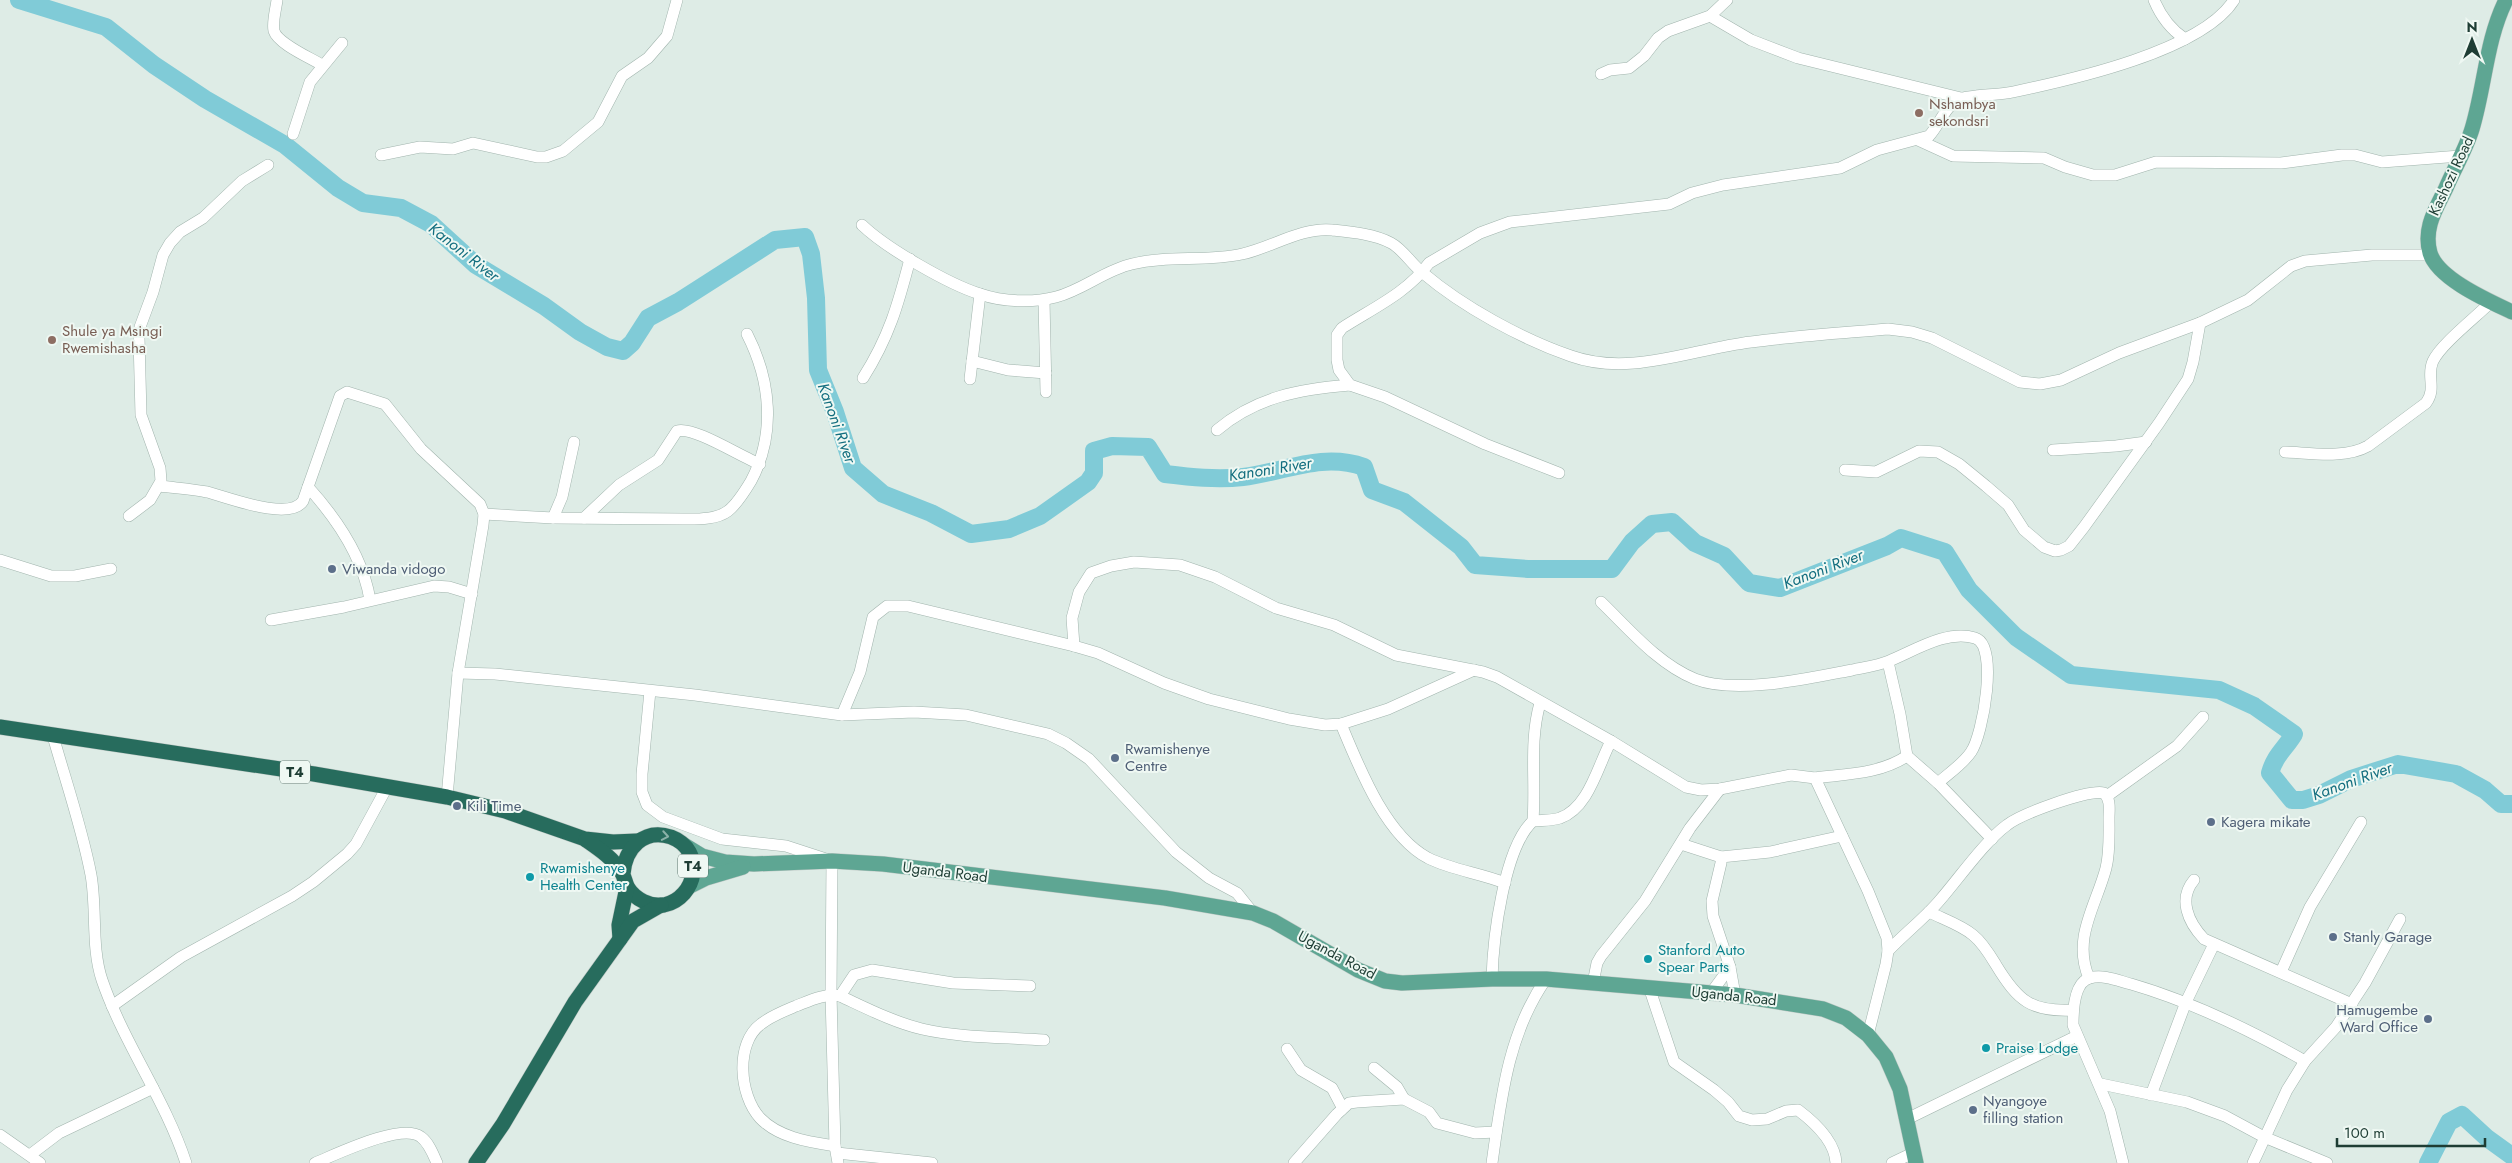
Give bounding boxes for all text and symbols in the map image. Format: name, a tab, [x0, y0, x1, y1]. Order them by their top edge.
north arrow	[2447, 15, 2497, 65]
text: N	[2466, 17, 2478, 37]
place label: Nshambya sekondsri	[1929, 93, 1996, 132]
marker: Nshambya sekondsri	[1913, 107, 1925, 119]
street label: Kashozi Road	[2423, 133, 2479, 219]
water label: Kanoni River	[424, 217, 505, 288]
place label: Shule ya Msingi Rwemishasha	[62, 320, 162, 359]
marker: Shule ya Msingi Rwemishasha	[46, 334, 58, 346]
water label: Kanoni River	[812, 380, 863, 468]
water label: Kanoni River	[1227, 451, 1315, 487]
water label: Kanoni River	[1780, 543, 1868, 595]
place label: Viwanda vidogo	[342, 558, 445, 580]
marker: Viwanda vidogo	[326, 563, 338, 575]
place label: Rwamishenye Centre	[1125, 738, 1210, 777]
marker: Rwamishenye Centre	[1109, 752, 1121, 764]
water label: Kanoni River	[2309, 755, 2397, 806]
road number: T4	[280, 760, 310, 784]
place label: Kili Time	[467, 795, 522, 817]
marker: Kili Time	[451, 800, 463, 812]
place label: Kagera mikate	[2221, 811, 2311, 833]
marker: Kagera mikate	[2205, 816, 2217, 828]
one-way arrow	[660, 831, 669, 841]
road number: T4	[678, 854, 708, 878]
street label: Uganda Road	[901, 856, 989, 888]
place label: Rwamishenye Health Center	[540, 857, 628, 896]
marker: Rwamishenye Health Center	[524, 871, 536, 883]
street label: Uganda Road	[1294, 925, 1380, 985]
place label: Stanly Garage	[2343, 926, 2432, 948]
marker: Stanly Garage	[2327, 931, 2339, 943]
place label: Stanford Auto Spear Parts	[1658, 939, 1745, 978]
marker: Stanford Auto Spear Parts	[1642, 953, 1654, 965]
street label: Uganda Road	[1690, 981, 1778, 1011]
place label: Hamugembe Ward Office	[2336, 999, 2418, 1038]
marker: Hamugembe Ward Office	[2422, 1013, 2434, 1025]
place label: Praise Lodge	[1996, 1037, 2078, 1059]
marker: Praise Lodge	[1980, 1042, 1992, 1054]
place label: Nyangoye filling station	[1983, 1090, 2063, 1129]
marker: Nyangoye filling station	[1967, 1104, 1979, 1116]
scale bar	[2337, 1116, 2484, 1148]
text: 100 m	[2344, 1122, 2385, 1144]

